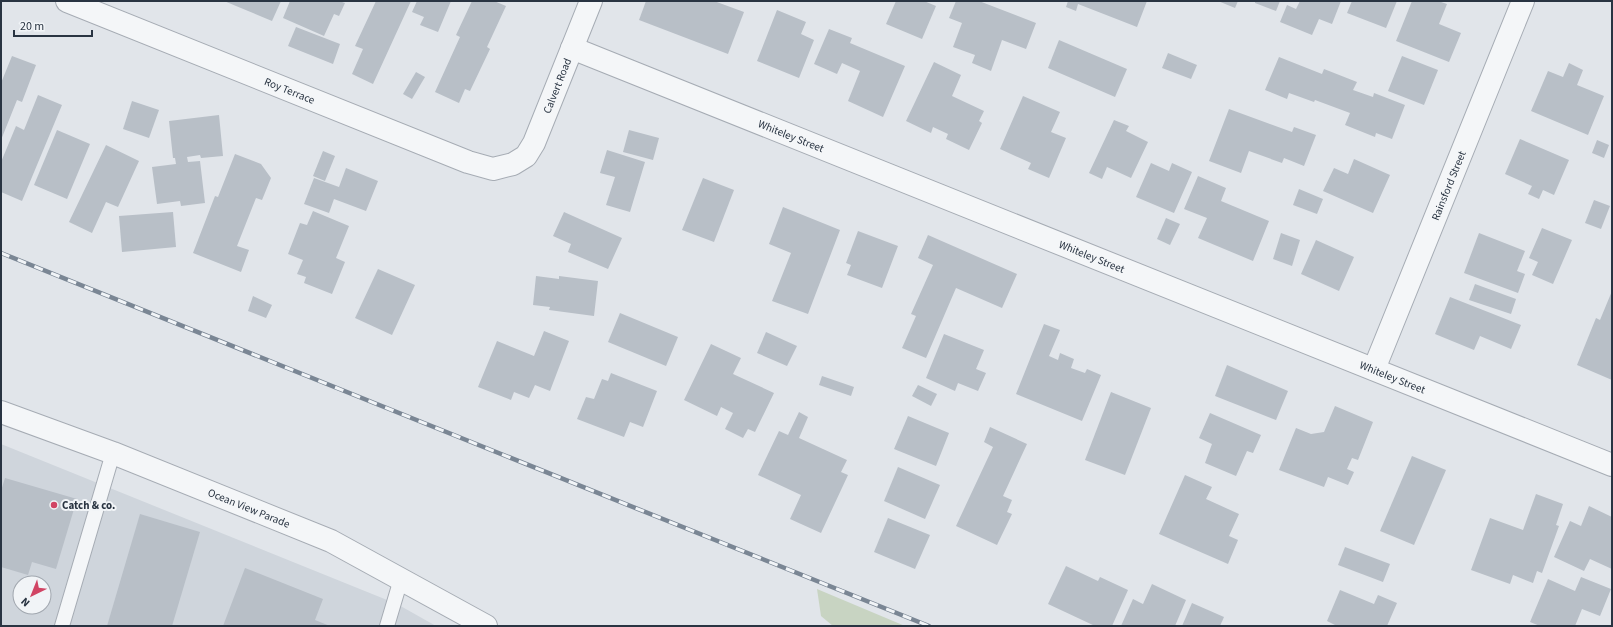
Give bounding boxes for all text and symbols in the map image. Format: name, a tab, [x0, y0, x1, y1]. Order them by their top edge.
scale bar	[14, 12, 92, 38]
text: 20 m	[20, 18, 44, 35]
street label: Calvert Road	[540, 56, 575, 116]
street label: Roy Terrace	[262, 74, 318, 108]
street label: Whiteley Street	[756, 116, 826, 156]
street label: Rainsford Street	[1428, 148, 1470, 223]
street label: Whiteley Street	[1056, 237, 1127, 277]
street label: Whiteley Street	[1357, 358, 1428, 397]
street label: Ocean View Parade	[206, 485, 293, 532]
place label: Catch & co.	[62, 498, 115, 513]
marker: Catch & co.	[49, 500, 59, 510]
north arrow	[12, 575, 52, 615]
text: N	[18, 594, 33, 610]

